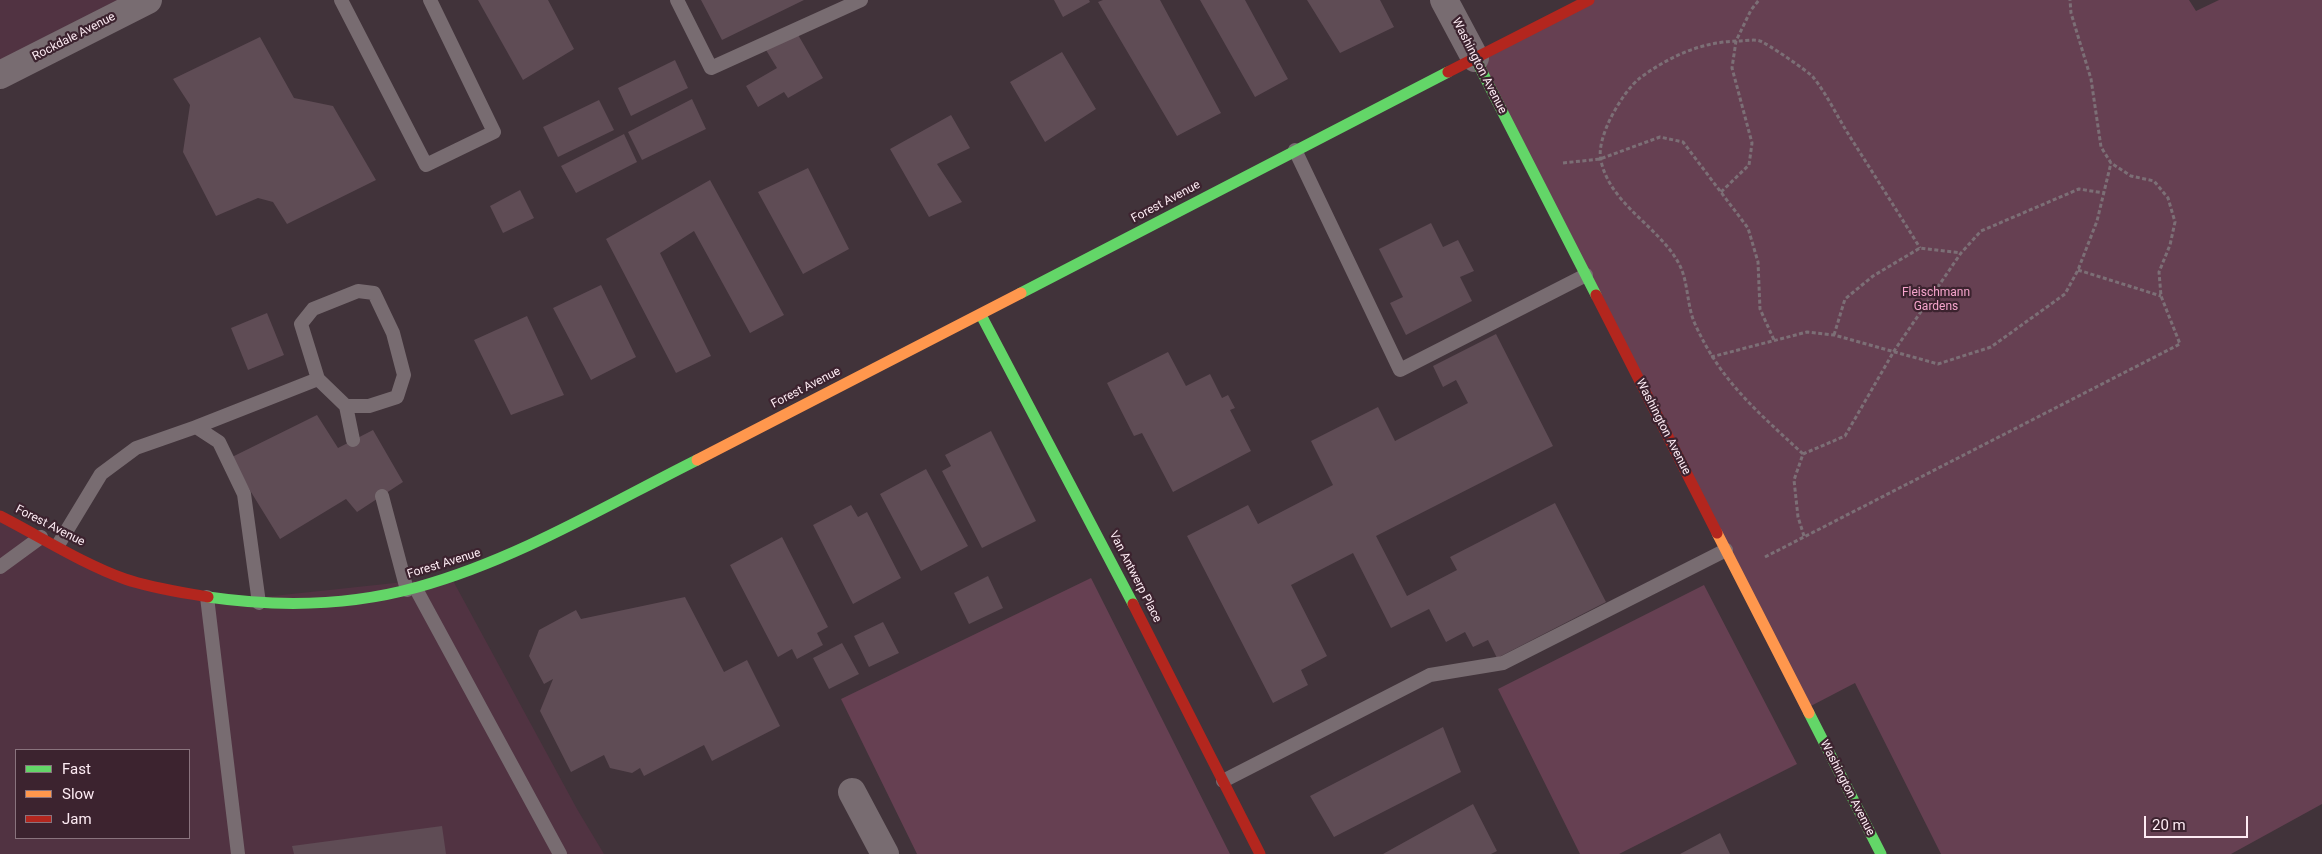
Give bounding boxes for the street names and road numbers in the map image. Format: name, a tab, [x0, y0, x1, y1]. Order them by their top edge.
street label: Rockdale Avenue	[30, 10, 118, 64]
street label: Washington Avenue	[1449, 16, 1509, 116]
street label: Forest Avenue	[1129, 178, 1203, 226]
street label: Forest Avenue	[769, 364, 843, 412]
street label: Washington Avenue	[1633, 377, 1693, 477]
street label: Forest Avenue	[13, 502, 87, 550]
street label: Van Antwerp Place	[1106, 529, 1164, 625]
street label: Forest Avenue	[406, 546, 482, 582]
street label: Washington Avenue	[1817, 738, 1877, 838]

